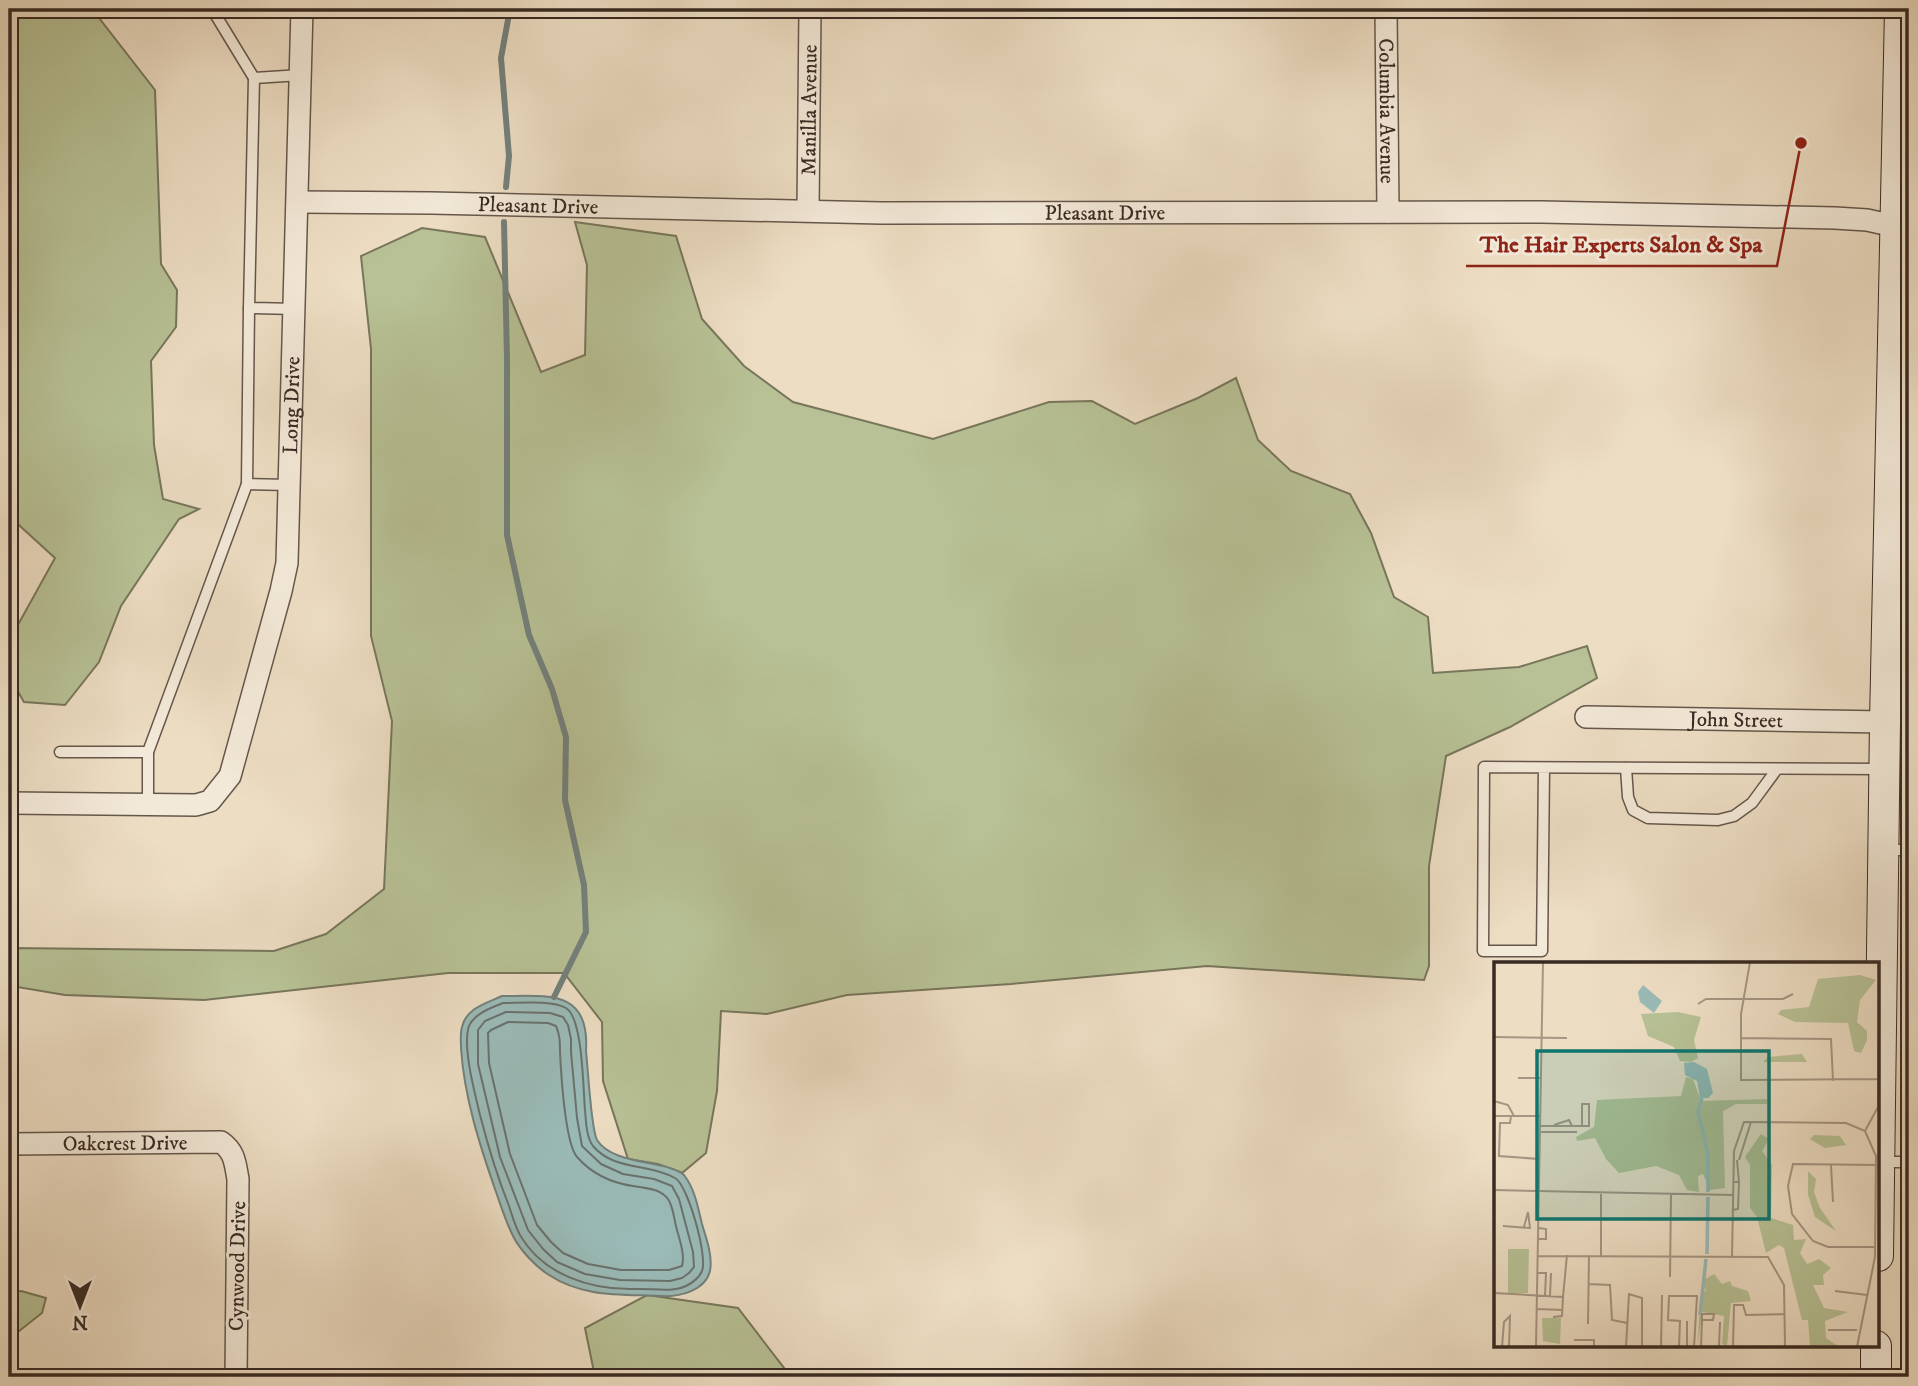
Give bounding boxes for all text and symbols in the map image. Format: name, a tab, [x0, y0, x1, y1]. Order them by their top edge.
street label: Columbia Avenue	[1372, 38, 1400, 184]
street label: Manilla Avenue	[796, 44, 824, 176]
street label: Pleasant Drive	[477, 192, 599, 221]
street label: Pleasant Drive	[1044, 201, 1166, 227]
callout: The Hair Experts Salon & Spa	[1466, 222, 1777, 266]
text: The Hair Experts Salon & Spa	[1479, 231, 1763, 260]
street label: Long Drive	[278, 356, 307, 454]
street label: John Street	[1687, 707, 1784, 734]
inset map	[1494, 962, 1880, 1348]
street label: Oakcrest Drive	[63, 1130, 188, 1157]
street label: Cynwood Drive	[224, 1200, 252, 1331]
north arrow	[46, 1270, 116, 1340]
text: N	[72, 1310, 88, 1333]

